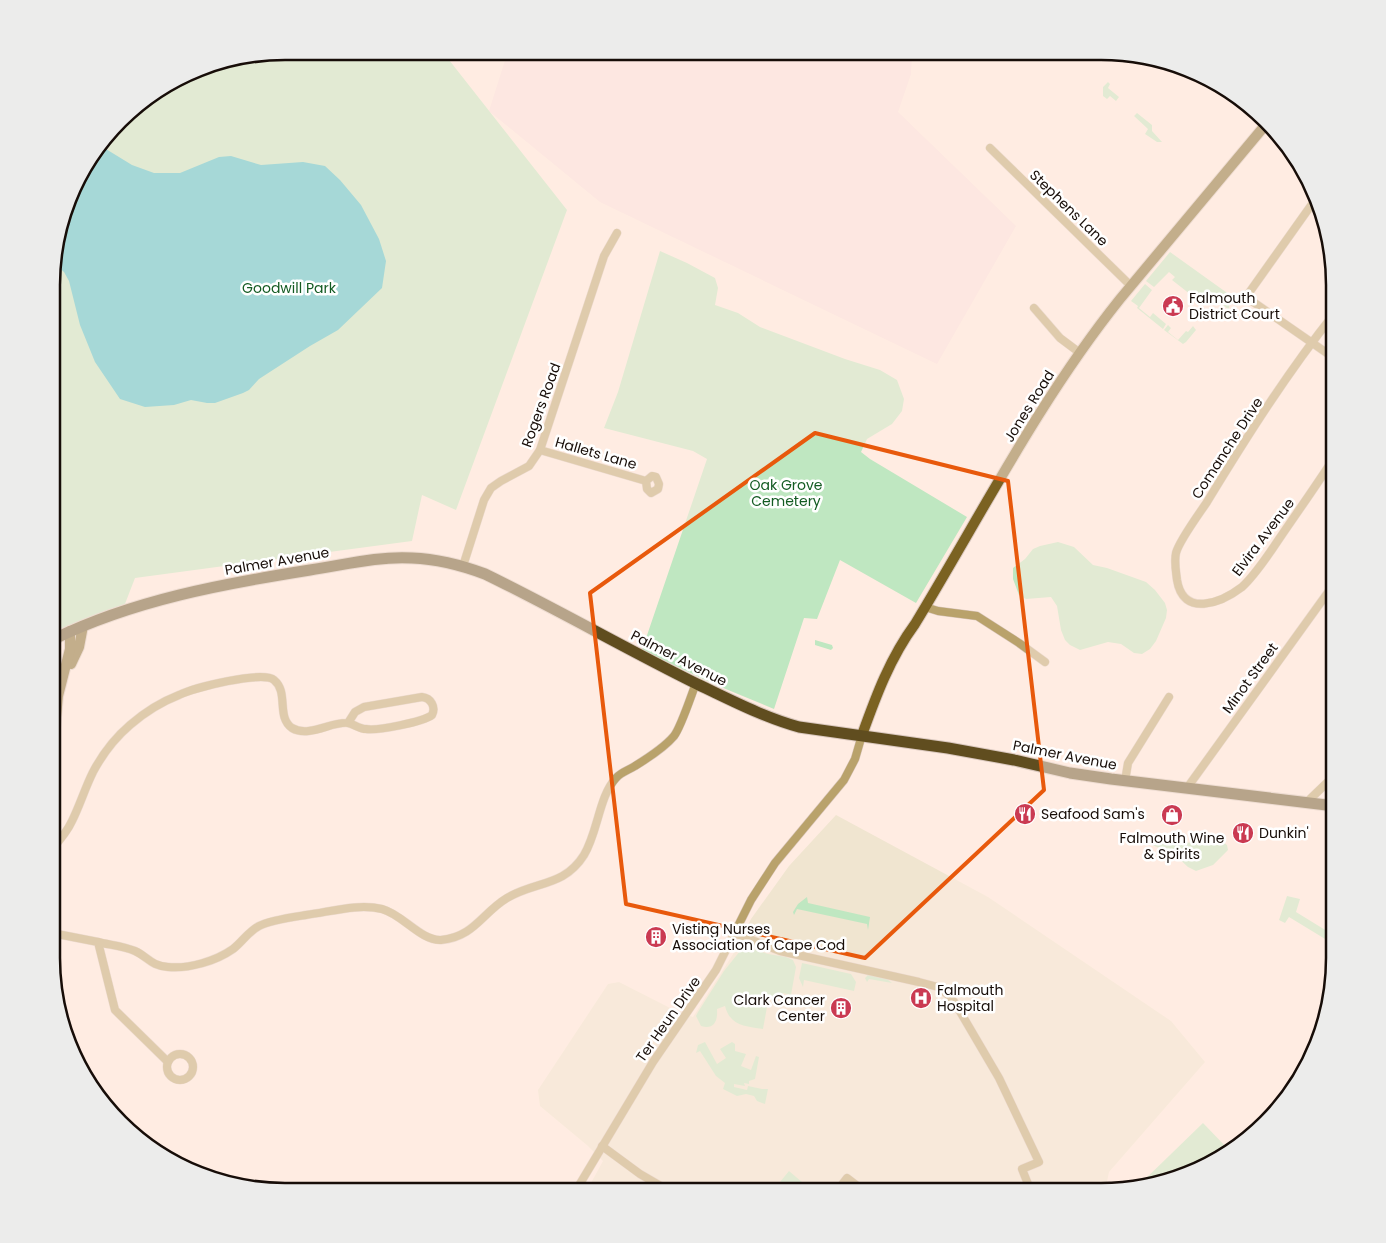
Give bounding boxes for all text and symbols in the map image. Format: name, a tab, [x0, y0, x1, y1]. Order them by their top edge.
street label: Stephens Lane	[1025, 165, 1113, 251]
park label: Goodwill Park	[242, 278, 337, 298]
place label: Falmouth District Court	[1189, 288, 1280, 324]
public building icon: Falmouth District Court	[1161, 294, 1185, 318]
street label: Rogers Road	[517, 360, 565, 450]
street label: Jones Road	[999, 366, 1059, 446]
street label: Comanche Drive	[1187, 393, 1268, 503]
street label: Hallets Lane	[553, 432, 639, 474]
park label: Oak Grove Cemetery	[749, 475, 823, 511]
street label: Elvira Avenue	[1227, 494, 1299, 580]
street label: Palmer Avenue	[223, 542, 331, 580]
street label: Palmer Avenue	[627, 625, 731, 691]
street label: Minot Street	[1217, 638, 1283, 718]
street label: Palmer Avenue	[1011, 735, 1119, 775]
restaurant icon: Seafood Sam's	[1013, 802, 1037, 826]
shop icon: Falmouth Wine & Spirits	[1160, 803, 1184, 827]
place label: Seafood Sam's	[1041, 804, 1145, 824]
restaurant icon: Dunkin'	[1231, 821, 1255, 845]
place label: Dunkin'	[1259, 823, 1309, 843]
place label: Falmouth Wine & Spirits	[1120, 828, 1225, 864]
place label: Visting Nurses Association of Cape Cod	[672, 919, 845, 955]
building icon: Visting Nurses Association of Cape Cod	[644, 925, 668, 949]
street label: Ter Heun Drive	[631, 972, 705, 1066]
place label: Falmouth Hospital	[937, 980, 1003, 1016]
hospital icon: Falmouth Hospital	[909, 986, 933, 1010]
place label: Clark Cancer Center	[733, 990, 825, 1026]
building icon: Clark Cancer Center	[829, 996, 853, 1020]

